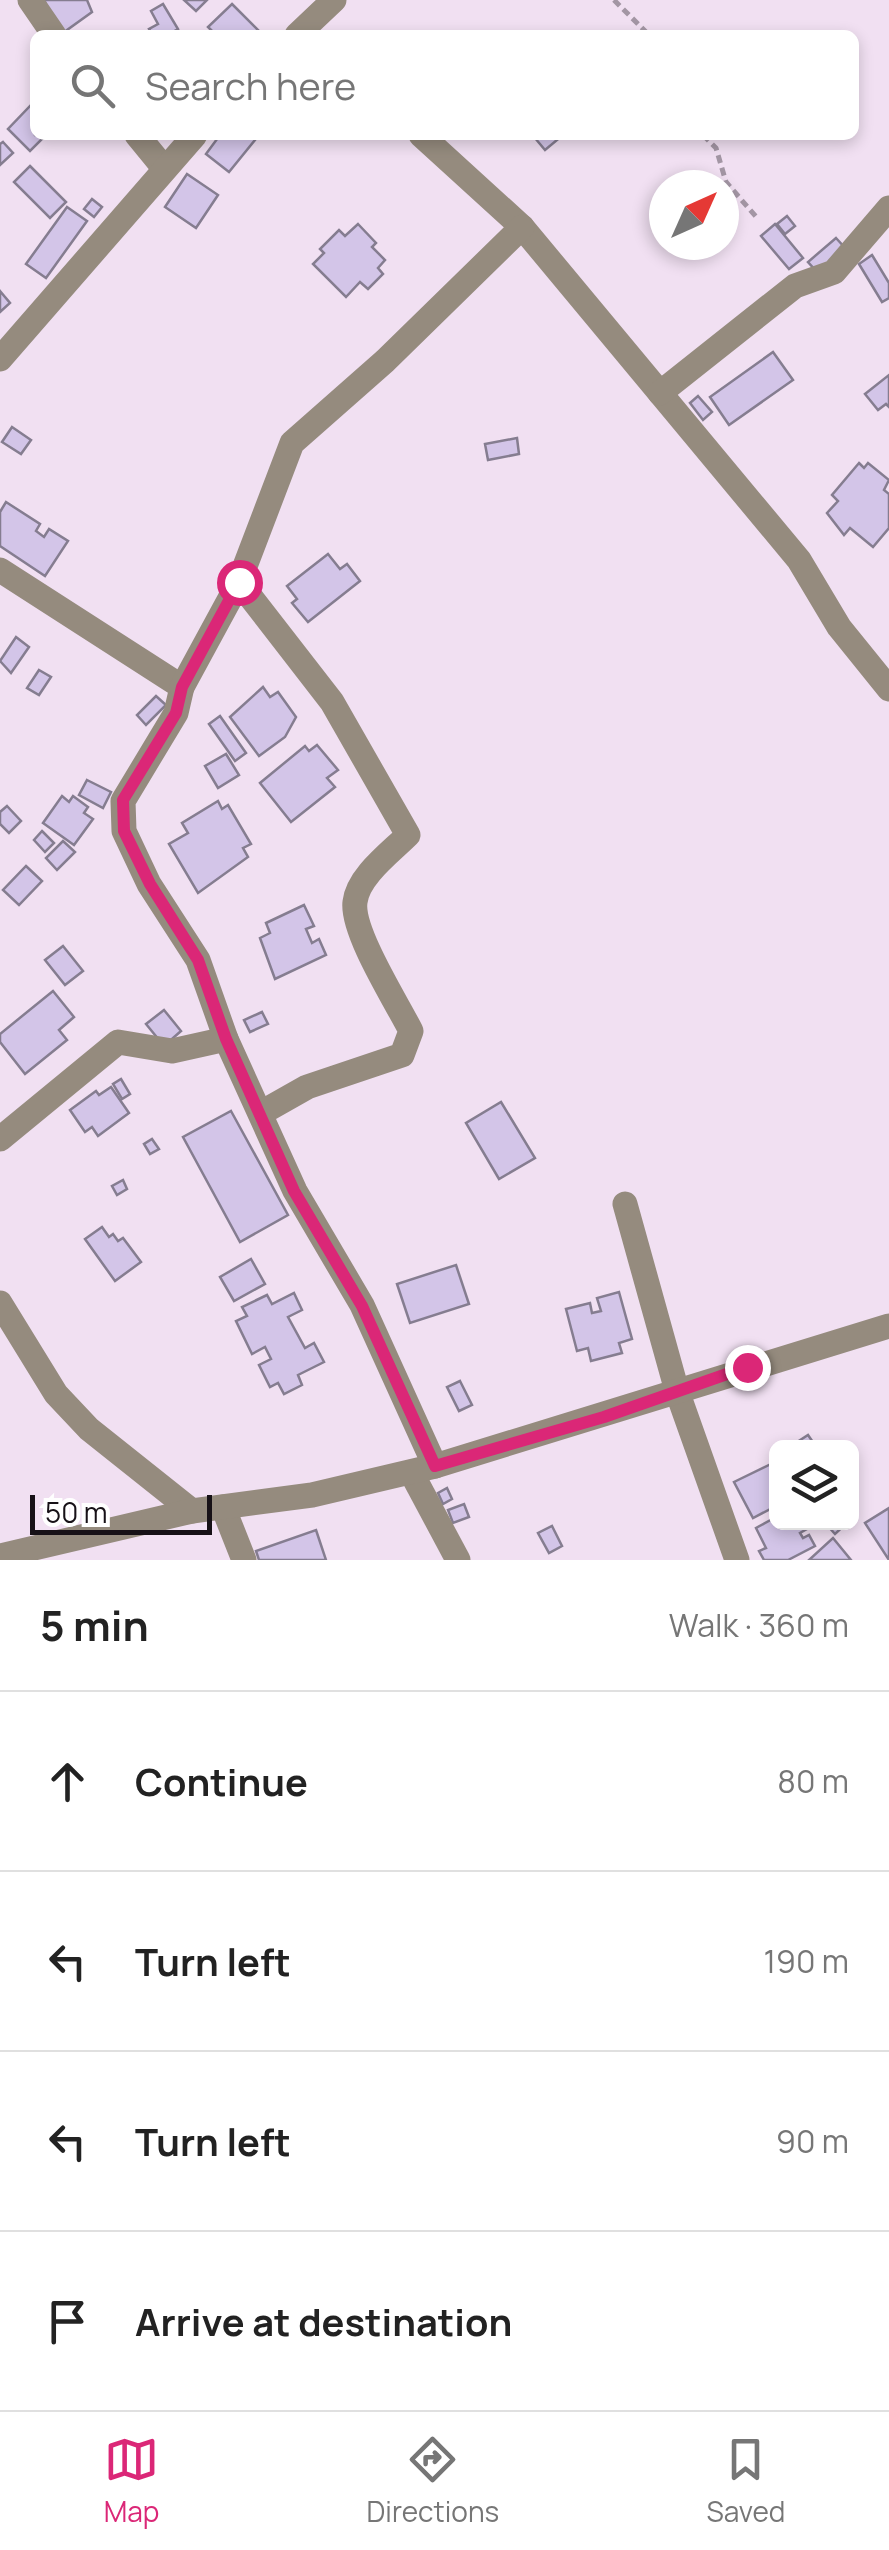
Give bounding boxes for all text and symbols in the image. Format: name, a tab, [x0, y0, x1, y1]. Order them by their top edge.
search box	[30, 30, 859, 140]
icon: search	[65, 58, 120, 113]
text: Search here	[145, 59, 356, 111]
north arrow	[649, 170, 739, 260]
route start	[217, 560, 263, 606]
route end	[725, 1345, 771, 1391]
map controls	[769, 1440, 859, 1530]
button: layers	[769, 1440, 859, 1530]
scale bar	[30, 1490, 212, 1534]
text: 50 m	[45, 1493, 108, 1531]
text: 5 min	[40, 1596, 149, 1654]
text: Walk · 360 m	[669, 1603, 849, 1647]
icon: ahead	[40, 1754, 95, 1809]
text: Continue	[135, 1755, 308, 1807]
text: 80 m	[777, 1759, 849, 1803]
icon: left	[40, 1934, 95, 1989]
text: Turn left	[135, 1935, 291, 1987]
text: 190 m	[764, 1939, 849, 1983]
icon: left	[40, 2114, 95, 2169]
text: Turn left	[135, 2115, 291, 2167]
text: 90 m	[776, 2119, 849, 2163]
icon: arrive	[40, 2294, 95, 2349]
text: Arrive at destination	[135, 2295, 512, 2347]
tab: Map	[104, 2432, 159, 2530]
tab: Directions	[367, 2432, 499, 2530]
tab: Saved	[706, 2432, 785, 2530]

